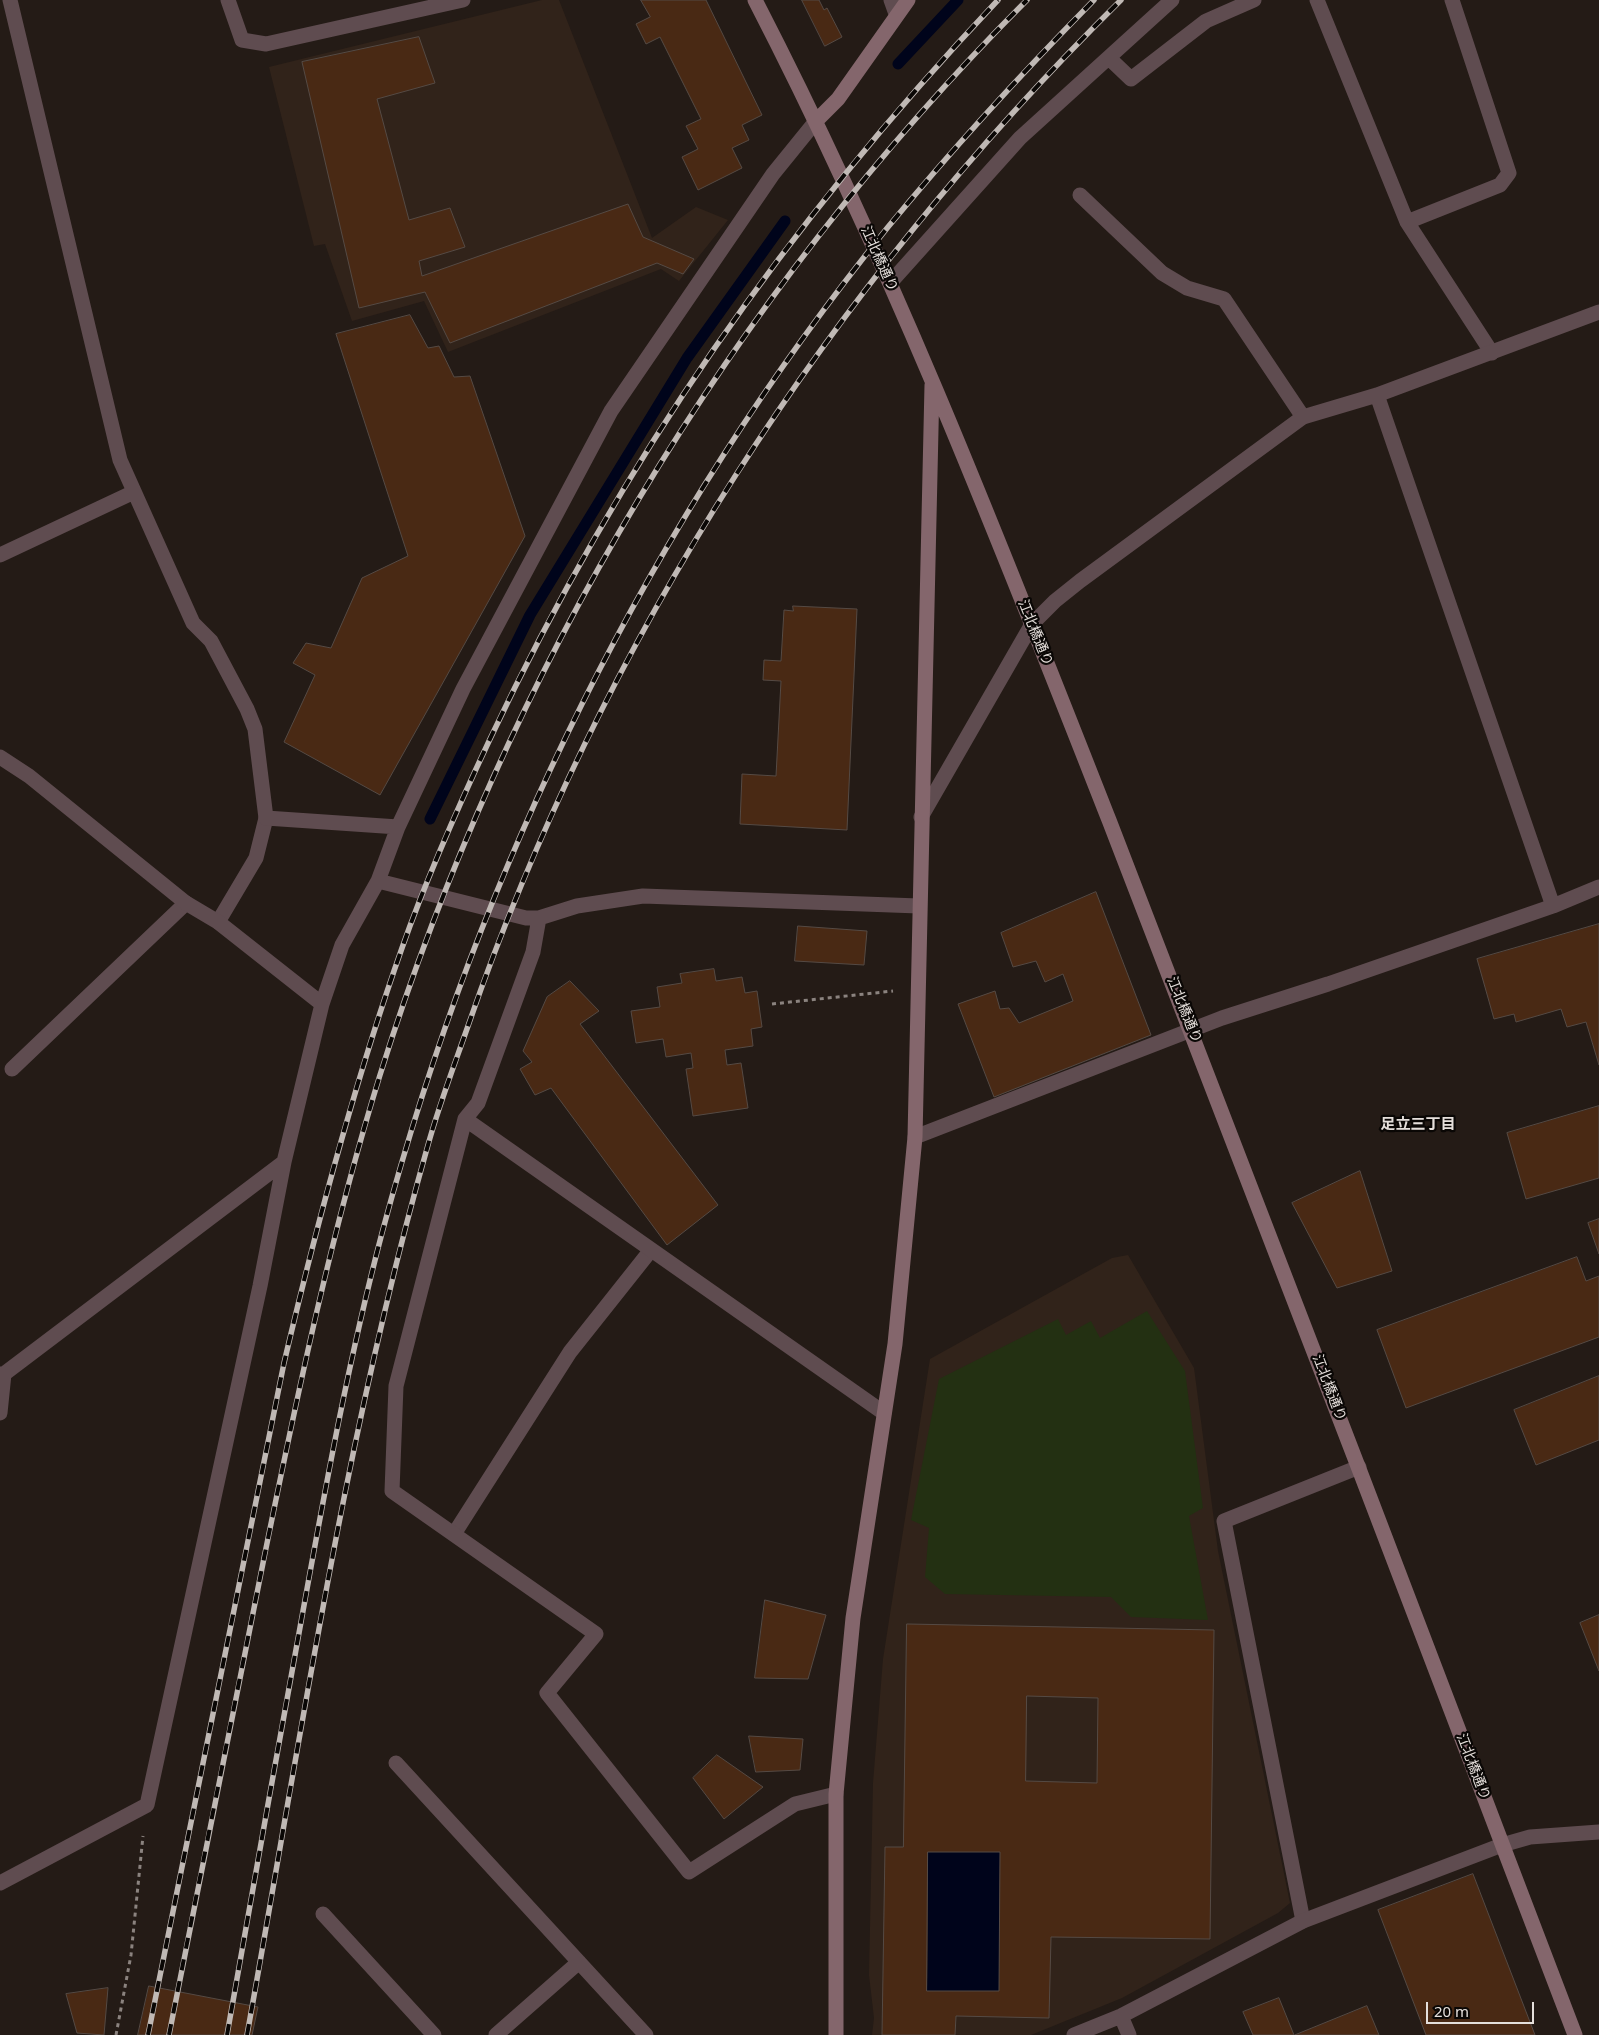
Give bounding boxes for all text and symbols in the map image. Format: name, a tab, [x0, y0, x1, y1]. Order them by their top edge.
street label: 江北橋通り	[857, 224, 901, 294]
street label: 江北橋通り	[1014, 597, 1056, 669]
street label: 江北橋通り	[1163, 974, 1205, 1046]
district label: 足立三丁目	[1381, 1116, 1455, 1134]
street label: 江北橋通り	[1309, 1352, 1349, 1424]
street label: 江北橋通り	[1453, 1731, 1493, 1803]
scale bar	[1429, 1992, 1536, 2024]
text: 20 m	[1434, 2001, 1469, 2021]

